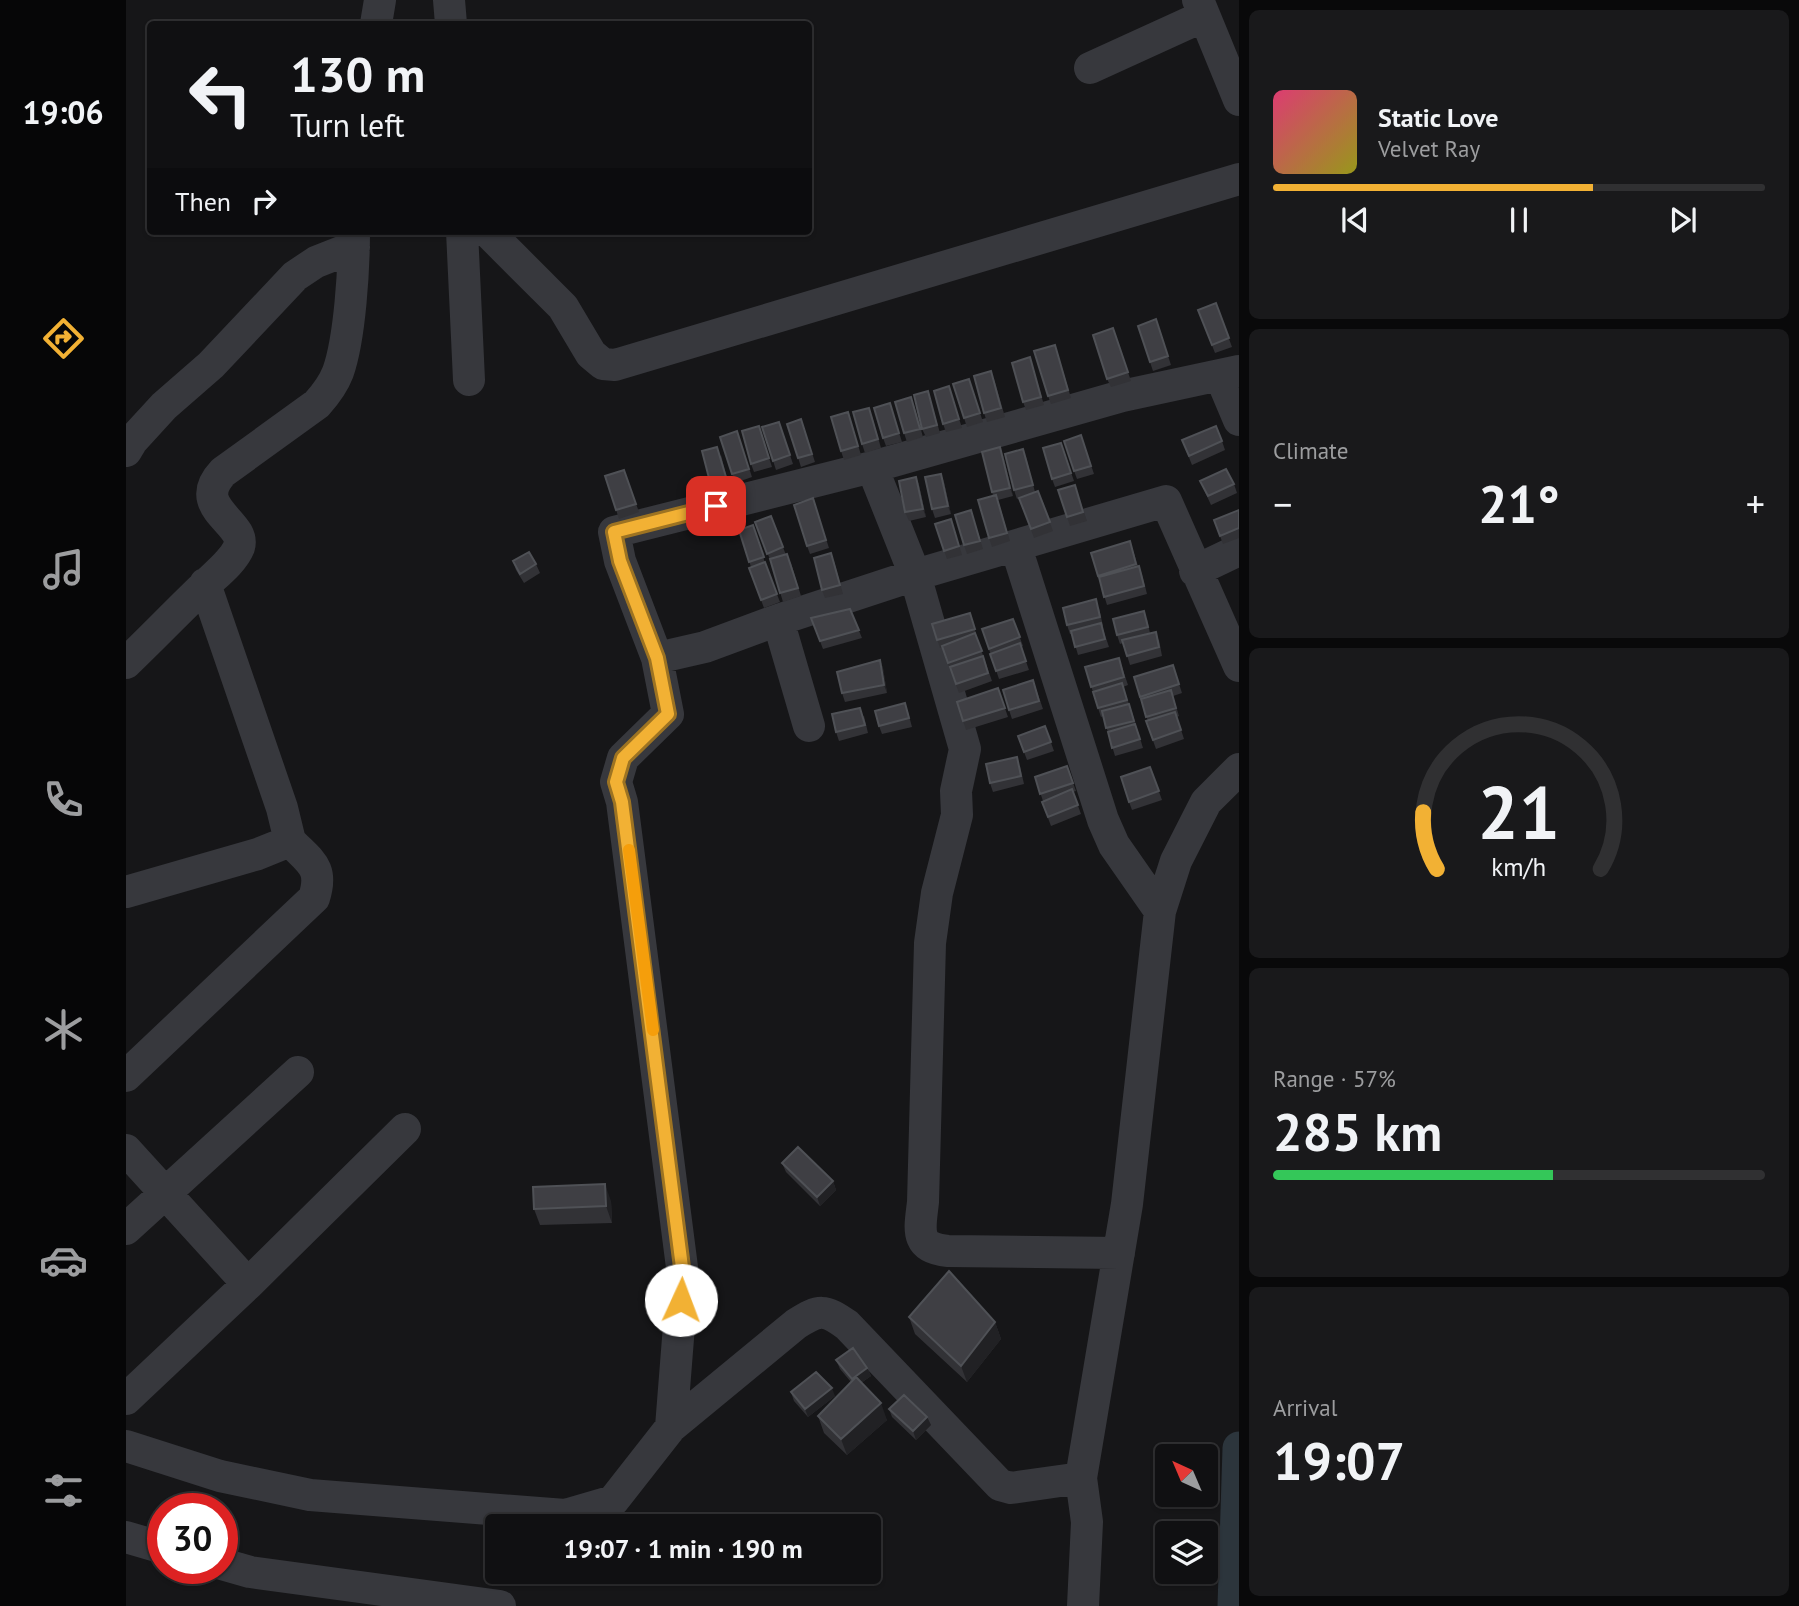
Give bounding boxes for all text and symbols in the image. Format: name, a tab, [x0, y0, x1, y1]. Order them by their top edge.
text: 130 m	[290, 42, 425, 106]
icon: left	[175, 49, 266, 140]
text: 19:06	[22, 91, 104, 133]
text: Static Love	[1378, 101, 1499, 134]
text: Turn left	[290, 104, 405, 146]
text: Velvet Ray	[1378, 134, 1480, 163]
icon: right	[245, 182, 283, 220]
text: Then	[175, 185, 231, 218]
icon: previous	[1336, 201, 1374, 239]
icon: pause	[1500, 201, 1538, 239]
icon: next	[1664, 201, 1702, 239]
icon: directions	[39, 314, 88, 363]
text: Climate	[1273, 436, 1348, 465]
text: 21°	[1478, 470, 1560, 537]
pin	[686, 476, 746, 536]
text: −	[1273, 479, 1292, 528]
text: +	[1746, 479, 1765, 528]
icon: arrive	[697, 487, 735, 525]
icon: music	[39, 545, 88, 594]
text: 21	[1478, 765, 1560, 859]
icon: phone	[39, 775, 88, 824]
text: km/h	[1492, 851, 1546, 883]
icon: climate	[39, 1005, 88, 1054]
text: Range · 57%	[1273, 1064, 1396, 1093]
text: 285 km	[1273, 1098, 1442, 1165]
icon: car	[39, 1236, 88, 1285]
position arrow	[644, 1263, 718, 1337]
text: Arrival	[1273, 1393, 1337, 1422]
text: 19:07	[1273, 1427, 1405, 1494]
north arrow	[1155, 1444, 1218, 1507]
map controls	[1155, 1444, 1218, 1584]
icon: filters	[39, 1466, 88, 1515]
speed limit sign: 30	[147, 1493, 238, 1584]
button: layers	[1155, 1521, 1218, 1584]
text: 19:07 · 1 min · 190 m	[563, 1532, 803, 1565]

